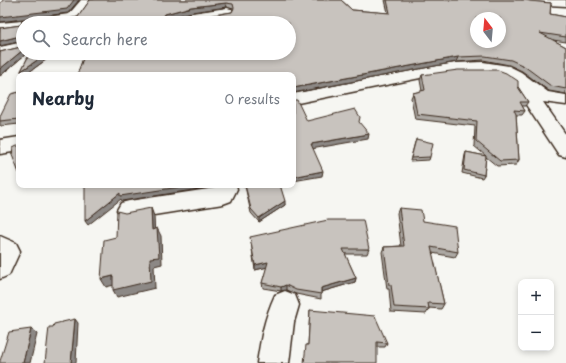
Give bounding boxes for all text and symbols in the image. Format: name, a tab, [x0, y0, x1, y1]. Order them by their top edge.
north arrow	[470, 12, 506, 48]
search box	[16, 16, 296, 60]
icon: search	[30, 27, 52, 49]
text: Search here	[62, 27, 148, 50]
text: Nearby	[32, 85, 94, 111]
text: 0 results	[225, 89, 280, 108]
map controls	[518, 279, 554, 351]
button: +	[518, 279, 554, 315]
button: −	[518, 315, 554, 351]

